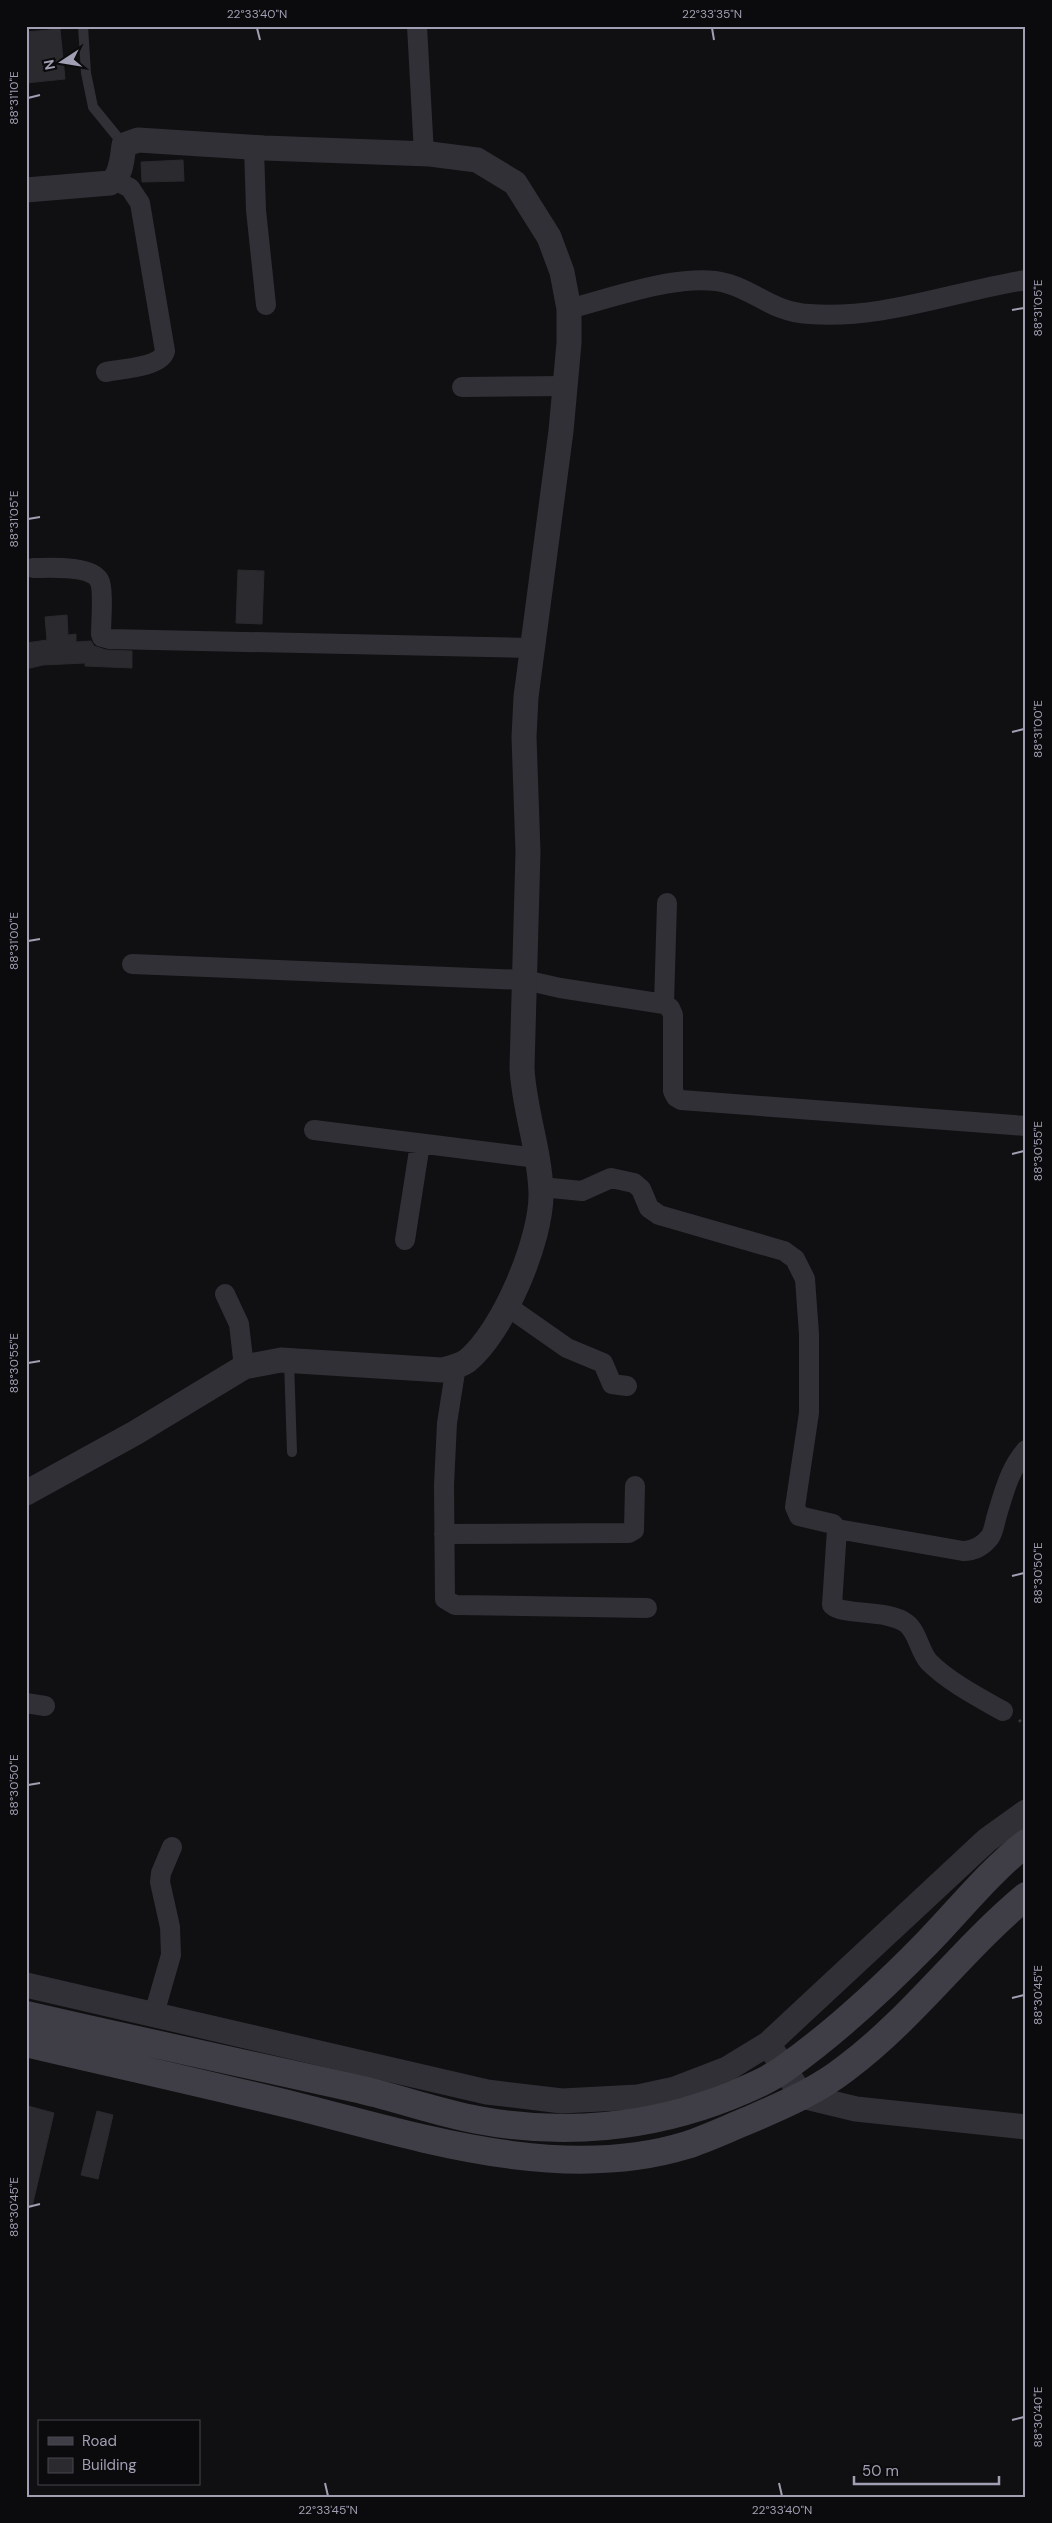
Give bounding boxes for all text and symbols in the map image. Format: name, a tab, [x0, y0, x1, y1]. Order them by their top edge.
text: 22°33'40"N	[227, 6, 287, 22]
text: 22°33'35"N	[682, 6, 742, 22]
north arrow	[38, 38, 88, 88]
text: N	[39, 58, 59, 72]
text: 88°31'10"E	[6, 71, 22, 125]
text: 88°31'05"E	[1030, 279, 1046, 336]
text: 88°31'05"E	[6, 490, 22, 547]
text: 88°31'00"E	[1030, 700, 1046, 758]
text: 88°31'00"E	[6, 912, 22, 970]
text: 88°30'55"E	[1030, 1121, 1046, 1181]
text: 88°30'55"E	[6, 1333, 22, 1393]
text: 88°30'50"E	[1030, 1542, 1046, 1604]
text: 88°30'50"E	[6, 1754, 22, 1816]
text: 88°30'45"E	[1030, 1965, 1046, 2025]
text: 88°30'45"E	[6, 2177, 22, 2237]
text: 88°30'40"E	[1030, 2386, 1046, 2448]
legend	[38, 2420, 200, 2486]
text: Road	[82, 2431, 117, 2451]
scale bar	[854, 2453, 1000, 2485]
text: Building	[82, 2455, 137, 2475]
text: 50 m	[862, 2461, 899, 2481]
text: 22°33'45"N	[298, 2502, 358, 2518]
text: 22°33'40"N	[752, 2502, 812, 2518]

